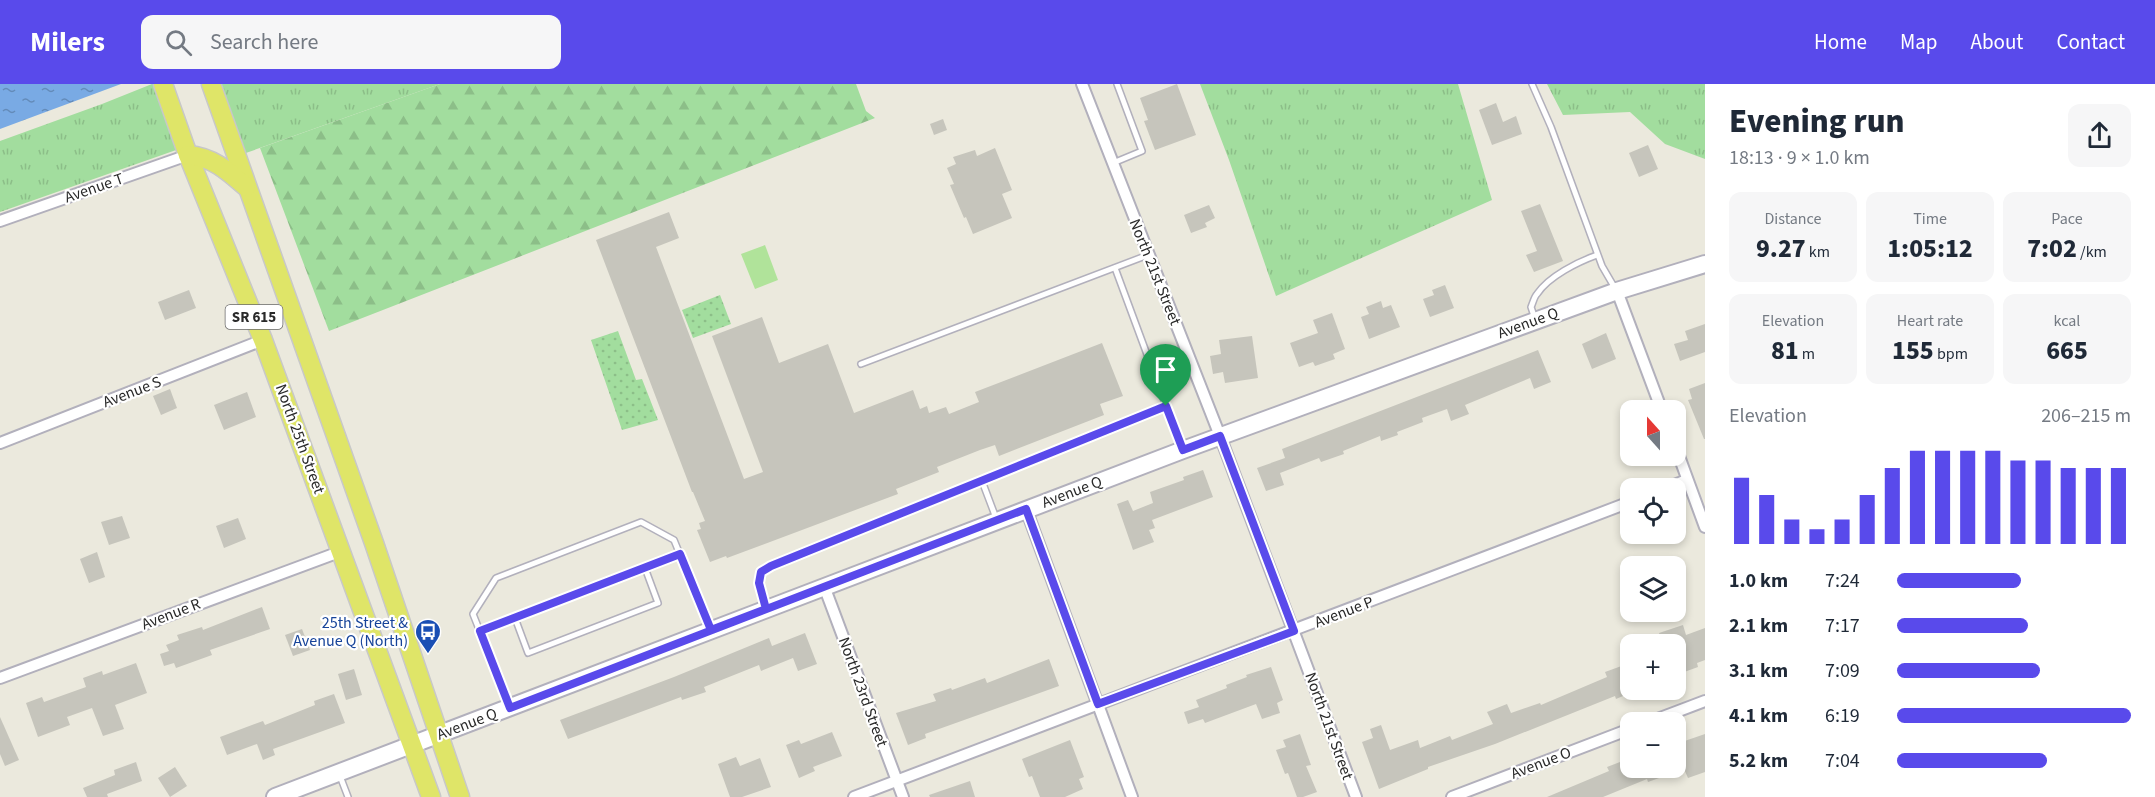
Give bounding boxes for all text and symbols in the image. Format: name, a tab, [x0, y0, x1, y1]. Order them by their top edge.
search box	[141, 15, 561, 69]
text: Milers	[30, 22, 105, 62]
icon: search	[162, 26, 195, 59]
text: Search here	[210, 26, 318, 58]
text: Home	[1814, 27, 1867, 57]
text: Map	[1900, 27, 1938, 57]
text: About	[1971, 27, 2023, 57]
text: Contact	[2056, 27, 2125, 57]
text: Evening run	[1729, 98, 1905, 145]
button: share	[2068, 104, 2131, 167]
text: 18:13 · 9 × 1.0 km	[1729, 144, 1870, 172]
street label: Avenue T	[62, 168, 127, 208]
text: Distance	[1765, 208, 1821, 230]
text: Time	[1913, 208, 1947, 230]
text: Pace	[2051, 208, 2083, 230]
street label: North 21st Street	[1124, 216, 1187, 329]
text: 9.27	[1756, 230, 1806, 267]
text: 1:05:12	[1887, 230, 1973, 267]
text: 7:02	[2027, 230, 2077, 267]
text: km	[1806, 241, 1830, 263]
text: /km	[2077, 241, 2107, 263]
street label: Avenue Q	[1495, 302, 1562, 344]
road number: SR 615	[226, 305, 282, 329]
text: Elevation	[1762, 310, 1824, 332]
text: Heart rate	[1897, 310, 1963, 332]
text: kcal	[2054, 310, 2080, 332]
text: 81	[1771, 332, 1799, 369]
text: 155	[1892, 332, 1934, 369]
text: 665	[2046, 332, 2088, 369]
text: m	[1799, 343, 1815, 365]
text: bpm	[1934, 343, 1968, 365]
pin	[1140, 344, 1191, 406]
icon: arrive	[1149, 353, 1182, 386]
street label: Avenue S	[100, 371, 164, 413]
street label: North 25th Street	[270, 381, 330, 497]
north arrow	[1620, 400, 1686, 466]
map controls	[1620, 400, 1686, 778]
text: Elevation	[1729, 402, 1807, 430]
text: 206–215 m	[2041, 402, 2131, 430]
street label: Avenue Q	[1039, 470, 1106, 514]
button: locate	[1620, 478, 1686, 544]
button: layers	[1620, 556, 1686, 622]
text: 1.0 km	[1729, 567, 1788, 595]
text: 7:24	[1825, 567, 1860, 595]
street label: Avenue P	[1311, 591, 1377, 633]
street label: Avenue R	[138, 593, 204, 635]
place label: 25th Street & Avenue Q (North)	[293, 612, 408, 652]
text: 2.1 km	[1729, 612, 1788, 640]
text: 7:17	[1825, 612, 1860, 640]
bus stop icon: 25th Street & Avenue Q (North)	[413, 617, 443, 655]
street label: North 23rd Street	[833, 634, 893, 751]
button: +	[1620, 634, 1686, 700]
text: 3.1 km	[1729, 657, 1788, 685]
text: 7:09	[1825, 657, 1860, 685]
street label: North 21st Street	[1299, 669, 1359, 783]
street label: Avenue Q	[434, 702, 501, 746]
text: 4.1 km	[1729, 702, 1788, 730]
text: 6:19	[1825, 702, 1860, 730]
button: −	[1620, 712, 1686, 778]
street label: Avenue O	[1508, 741, 1574, 785]
text: 5.2 km	[1729, 747, 1788, 775]
text: 7:04	[1825, 747, 1860, 775]

